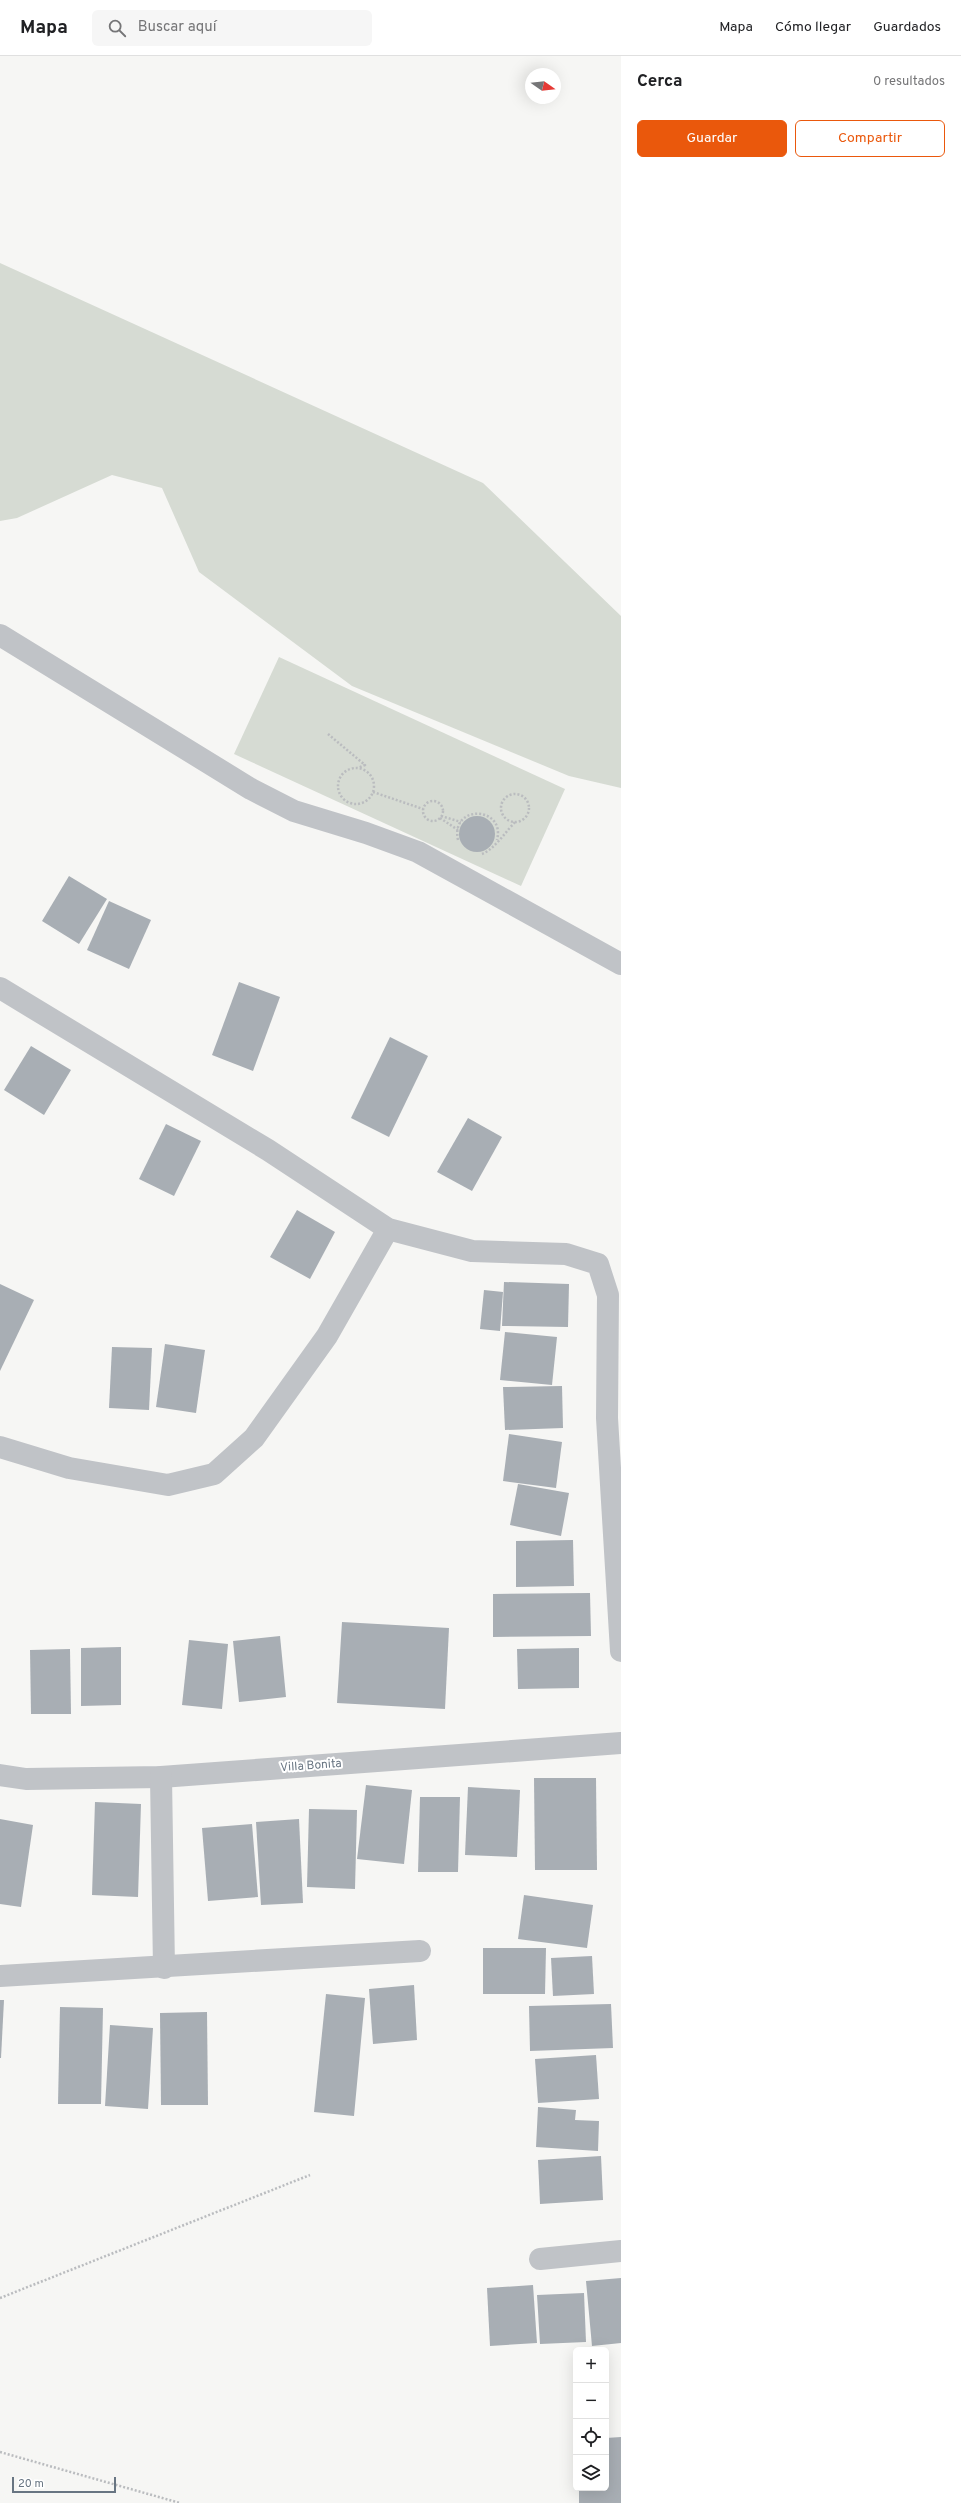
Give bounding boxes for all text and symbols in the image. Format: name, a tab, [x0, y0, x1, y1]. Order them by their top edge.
search box	[92, 10, 372, 46]
text: Mapa	[20, 16, 68, 40]
icon: search	[106, 17, 128, 39]
text: Buscar aquí	[138, 18, 217, 37]
text: Mapa	[719, 19, 753, 36]
text: Cómo llegar	[775, 19, 851, 36]
text: Guardados	[873, 19, 941, 36]
north arrow	[525, 68, 561, 104]
text: Cerca	[637, 71, 683, 93]
text: 0 resultados	[873, 74, 945, 90]
button: Guardar	[637, 120, 787, 157]
button: Compartir	[795, 120, 945, 157]
street label: Villa Bonita	[280, 1756, 342, 1776]
map controls	[573, 2347, 609, 2491]
button: +	[573, 2347, 609, 2383]
button: −	[573, 2383, 609, 2419]
button: locate	[573, 2419, 609, 2455]
button: layers	[573, 2455, 609, 2491]
scale bar	[12, 2475, 116, 2494]
text: 20 m	[18, 2477, 44, 2491]

